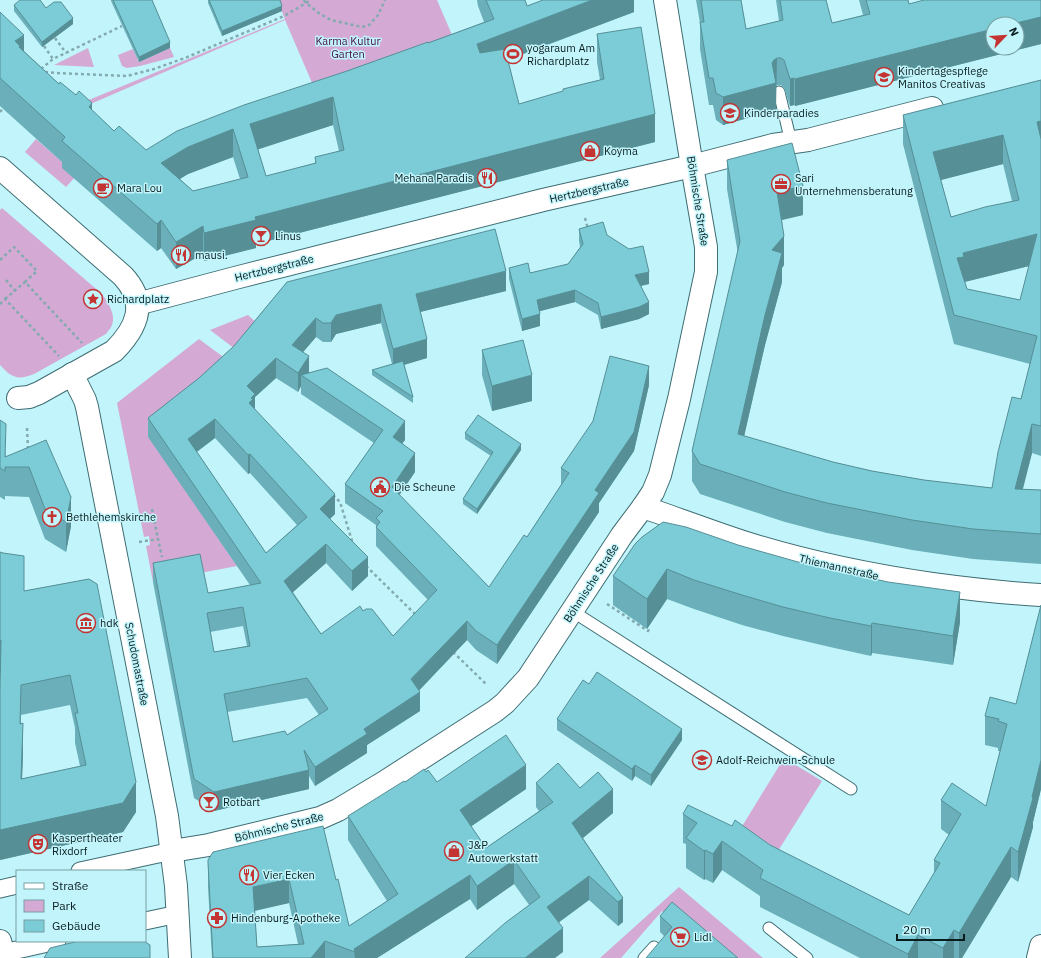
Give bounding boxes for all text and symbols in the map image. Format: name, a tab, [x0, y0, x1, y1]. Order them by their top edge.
north arrow	[985, 16, 1025, 56]
text: N	[1006, 25, 1022, 38]
park label: Karma Kultur Garten	[316, 34, 381, 61]
place label: yogaraum Am Richardplatz	[527, 41, 595, 68]
sports icon: yogaraum Am Richardplatz	[502, 43, 524, 65]
place label: Kindertagespflege Manitos Creativas	[898, 64, 988, 91]
school or university icon: Kindertagespflege Manitos Creativas	[873, 66, 895, 88]
school or university icon: Kinderparadies	[719, 102, 741, 124]
place label: Kinderparadies	[744, 106, 819, 120]
shop icon: Koyma	[579, 140, 601, 162]
place label: Koyma	[604, 144, 638, 158]
street label: Böhmische Straße	[684, 155, 712, 247]
restaurant icon: Mehana Paradis	[476, 167, 498, 189]
place label: Mehana Paradis	[394, 171, 473, 185]
place label: Sari Unternehmensberatung	[795, 171, 913, 198]
office icon: Sari Unternehmensberatung	[770, 173, 792, 195]
street label: Hertzbergstraße	[548, 174, 630, 206]
cafe icon: Mara Lou	[92, 177, 114, 199]
place label: Mara Lou	[117, 181, 162, 195]
bar icon: Linus	[250, 225, 272, 247]
place label: Linus	[275, 229, 301, 243]
restaurant icon: mausi.	[170, 244, 192, 266]
place label: mausi.	[195, 248, 228, 262]
street label: Hertzbergstraße	[233, 251, 315, 285]
place icon: Richardplatz	[82, 288, 104, 310]
place label: Richardplatz	[107, 292, 169, 306]
public building icon: Die Scheune	[369, 476, 391, 498]
place label: Die Scheune	[394, 480, 456, 494]
church icon: Bethlehemskirche	[41, 506, 63, 528]
place label: Bethlehemskirche	[66, 510, 156, 524]
street label: Böhmische Straße	[560, 541, 622, 625]
street label: Thiemannstraße	[798, 551, 880, 583]
museum icon: hdk	[75, 612, 97, 634]
place label: hdk	[100, 616, 119, 630]
street label: Schudomastraße	[122, 621, 152, 707]
school or university icon: Adolf-Reichwein-Schule	[691, 749, 713, 771]
place label: Adolf-Reichwein-Schule	[716, 753, 835, 767]
bar icon: Rotbart	[198, 791, 220, 813]
place label: Rotbart	[223, 795, 260, 809]
street label: Böhmische Straße	[233, 809, 325, 845]
place label: Kaspertheater Rixdorf	[52, 831, 122, 858]
theatre icon: Kaspertheater Rixdorf	[27, 833, 49, 855]
place label: J&P Autowerkstatt	[468, 838, 538, 865]
shop icon: J&P Autowerkstatt	[443, 840, 465, 862]
restaurant icon: Vier Ecken	[238, 864, 260, 886]
place label: Vier Ecken	[263, 868, 315, 882]
legend	[16, 870, 146, 942]
text: Straße	[52, 878, 89, 893]
text: Park	[52, 898, 77, 913]
pharmacy icon: Hindenburg-Apotheke	[206, 907, 228, 929]
place label: Hindenburg-Apotheke	[231, 911, 340, 925]
scale bar	[897, 916, 964, 942]
text: Gebäude	[52, 918, 101, 933]
text: 20 m	[903, 922, 931, 937]
supermarket icon: Lidl	[669, 926, 691, 948]
place label: Lidl	[694, 930, 712, 944]

